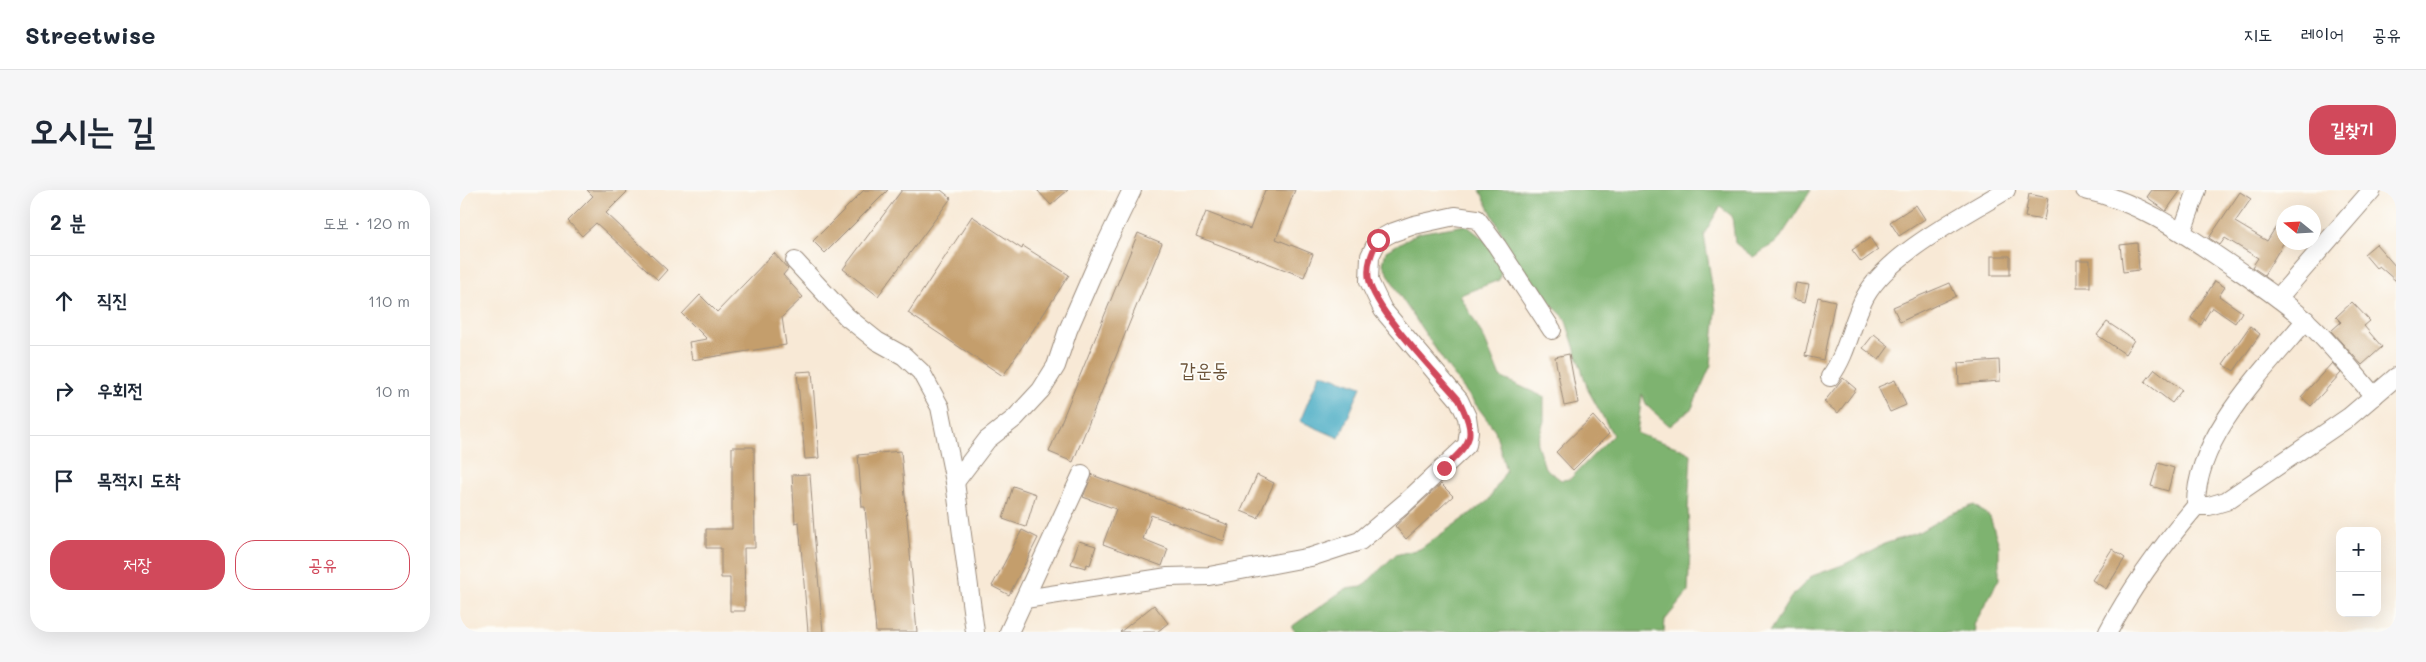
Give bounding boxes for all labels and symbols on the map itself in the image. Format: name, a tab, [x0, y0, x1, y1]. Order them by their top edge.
north arrow	[2276, 205, 2321, 250]
route start	[1367, 229, 1390, 252]
district label: 갑운동	[1180, 356, 1228, 382]
route end	[1433, 457, 1456, 480]

